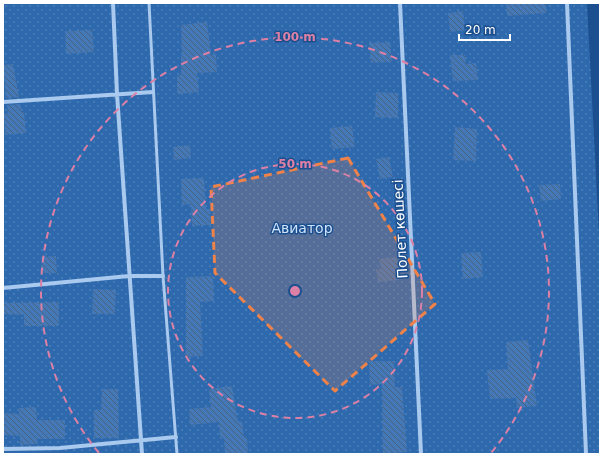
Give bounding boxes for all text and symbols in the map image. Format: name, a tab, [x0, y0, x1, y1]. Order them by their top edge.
scale bar	[459, 16, 510, 42]
text: 20 m	[465, 23, 496, 37]
text: 100 m	[274, 30, 316, 44]
text: 50 m	[278, 157, 312, 171]
street label: Полет көшесі	[389, 179, 411, 279]
park label: Авиатор	[271, 220, 333, 236]
centre of rings	[288, 284, 302, 298]

